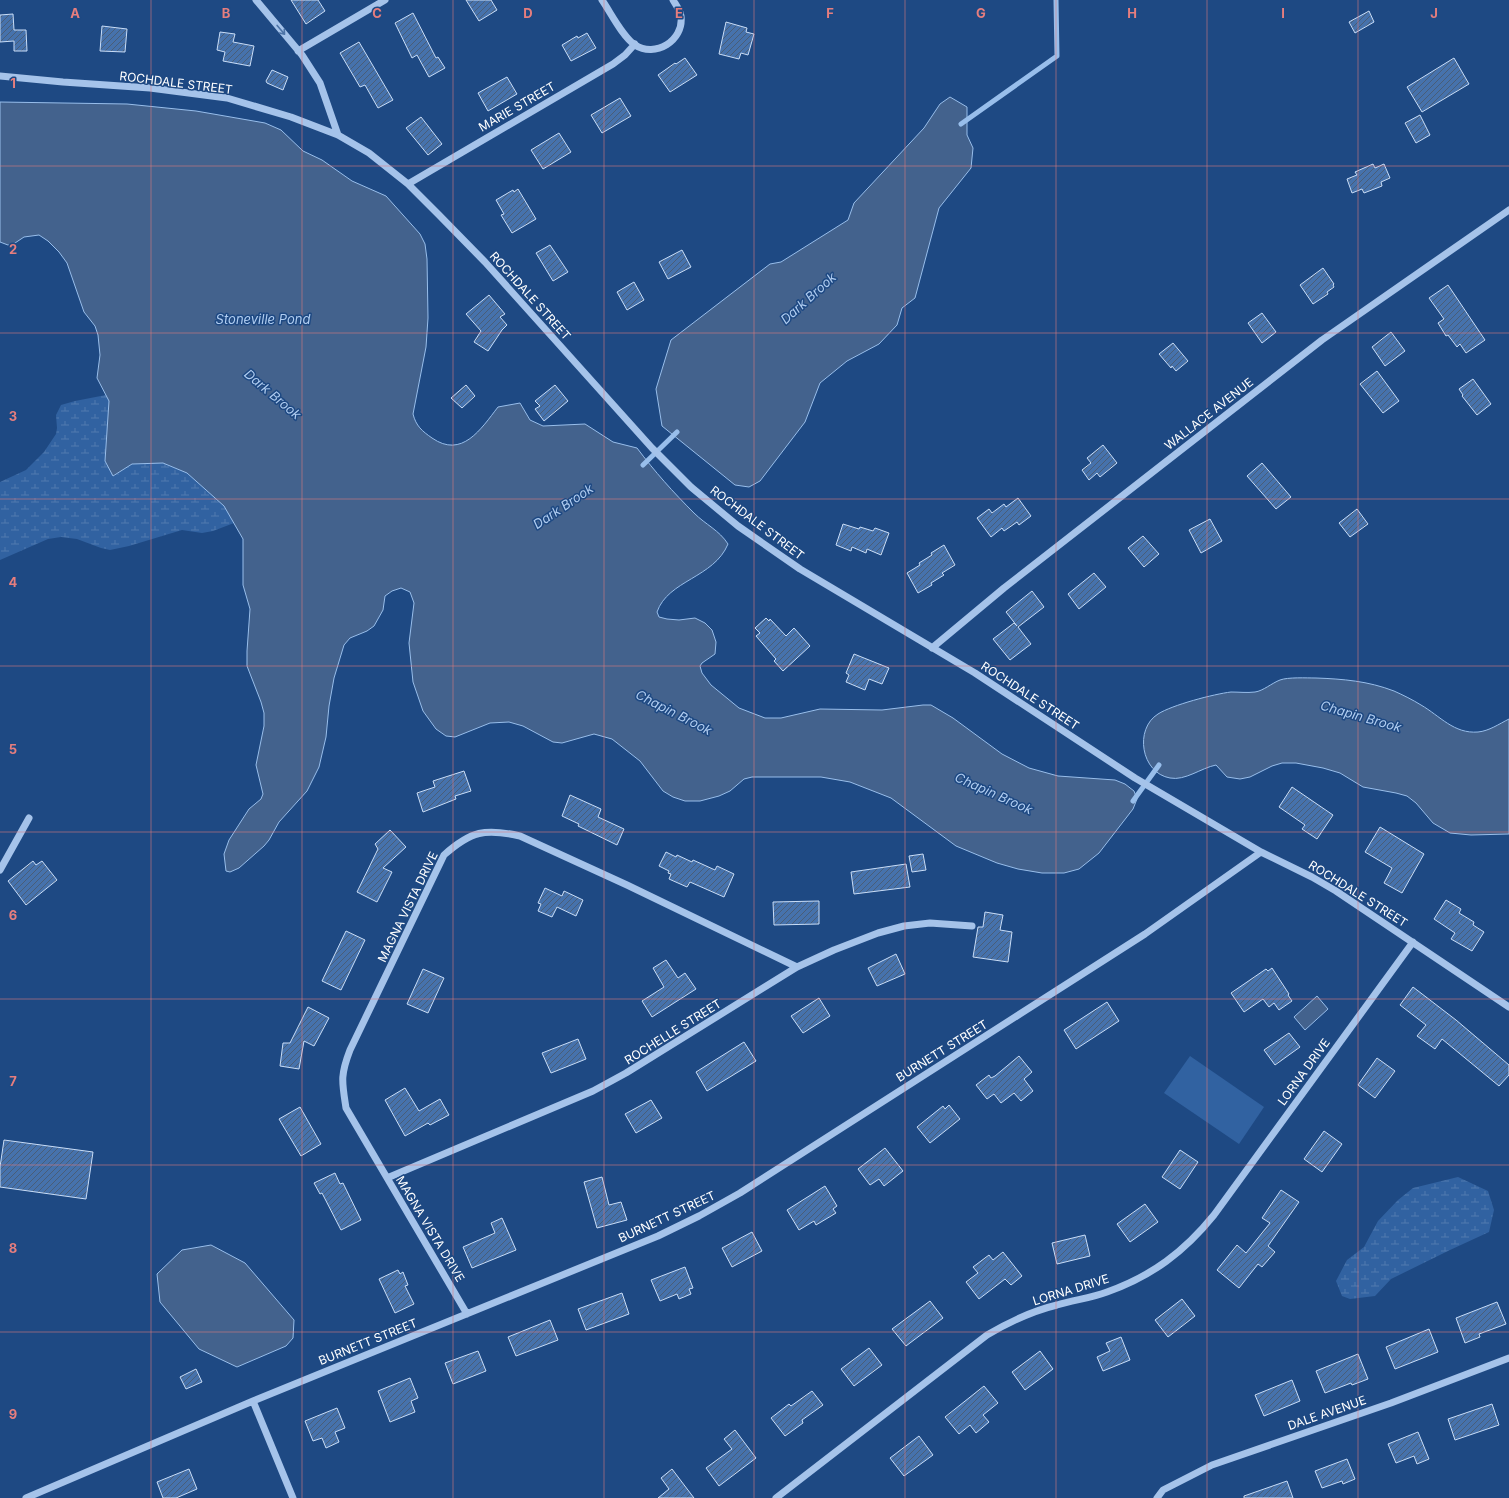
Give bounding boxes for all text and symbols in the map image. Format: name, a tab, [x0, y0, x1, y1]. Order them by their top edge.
text: A	[70, 5, 80, 21]
text: B	[222, 5, 231, 21]
text: C	[372, 5, 382, 21]
text: D	[523, 5, 533, 21]
text: E	[675, 5, 683, 21]
text: F	[826, 5, 834, 21]
text: G	[976, 5, 986, 21]
text: H	[1127, 5, 1137, 21]
text: I	[1281, 5, 1285, 21]
text: J	[1430, 5, 1438, 21]
one-way arrow	[277, 24, 286, 35]
street label: ROCHDALE STREET	[119, 68, 234, 97]
text: 1	[10, 75, 16, 91]
street label: MARIE STREET	[476, 78, 558, 135]
text: 2	[9, 241, 17, 257]
street label: ROCHDALE STREET	[487, 248, 574, 343]
water label: Dark Brook	[777, 268, 840, 327]
water label: Stoneville Pond	[216, 311, 310, 327]
water label: Dark Brook	[241, 366, 305, 423]
street label: WALLACE AVENUE	[1161, 374, 1256, 453]
text: 3	[9, 408, 17, 424]
water label: Dark Brook	[530, 480, 597, 532]
street label: ROCHDALE STREET	[707, 482, 807, 563]
text: 4	[9, 574, 18, 590]
street label: ROCHDALE STREET	[978, 658, 1082, 733]
water label: Chapin Brook	[633, 686, 716, 738]
water label: Chapin Brook	[1319, 697, 1404, 735]
text: 5	[9, 741, 17, 757]
water label: Chapin Brook	[953, 769, 1036, 818]
street label: MAGNA VISTA DRIVE	[374, 849, 441, 964]
street label: ROCHDALE STREET	[1306, 857, 1411, 930]
text: 6	[9, 907, 17, 923]
street label: ROCHELLE STREET	[622, 996, 724, 1067]
street label: BURNETT STREET	[893, 1016, 990, 1085]
street label: LORNA DRIVE	[1274, 1035, 1333, 1108]
text: 7	[9, 1073, 17, 1089]
street label: MAGNA VISTA DRIVE	[393, 1173, 468, 1284]
street label: BURNETT STREET	[616, 1187, 718, 1246]
text: 8	[9, 1240, 17, 1256]
street label: LORNA DRIVE	[1031, 1271, 1111, 1308]
street label: BURNETT STREET	[316, 1315, 420, 1368]
street label: DALE AVENUE	[1286, 1392, 1368, 1433]
text: 9	[9, 1406, 17, 1422]

